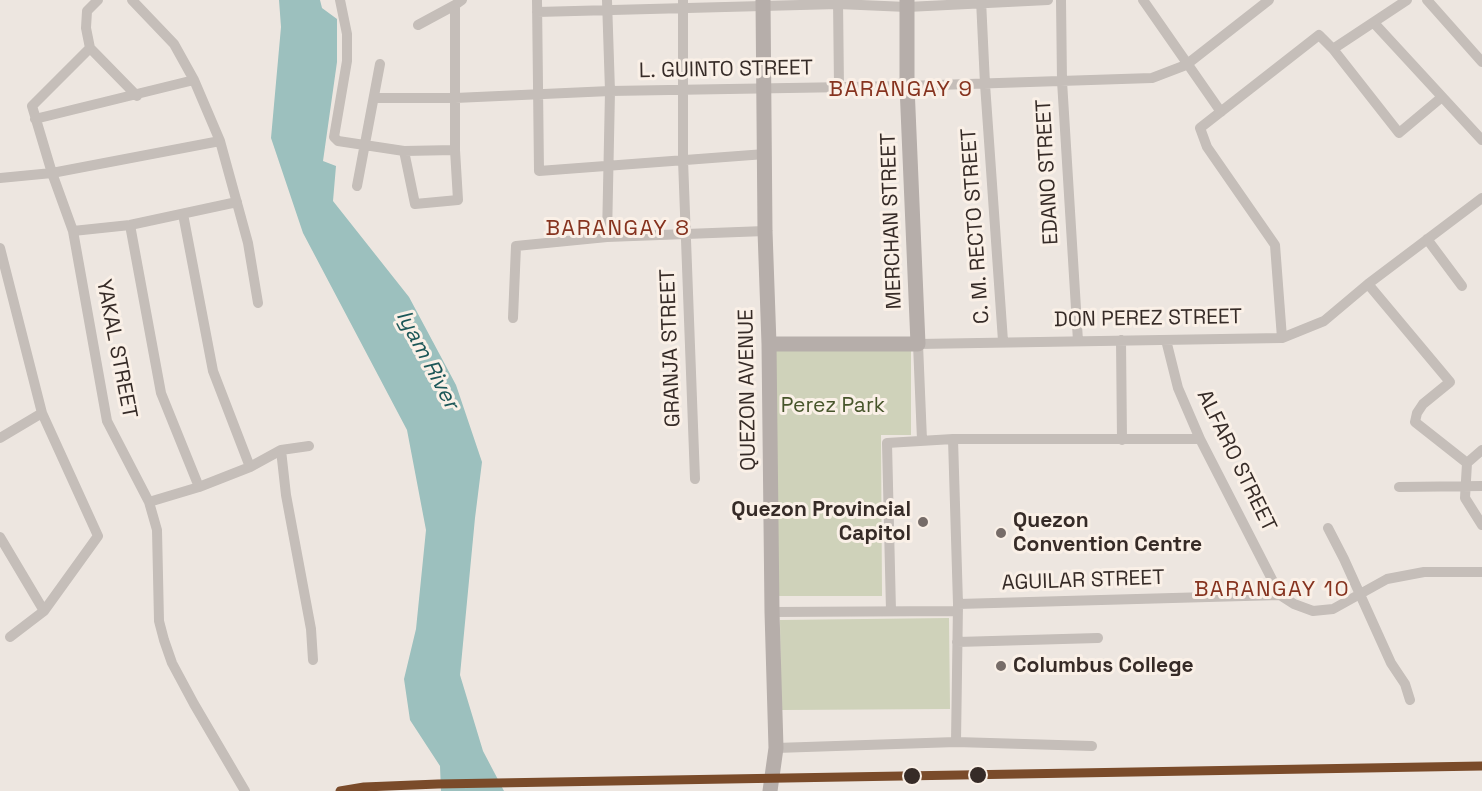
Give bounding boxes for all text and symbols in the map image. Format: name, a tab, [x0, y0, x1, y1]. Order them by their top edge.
street label: L. GUINTO STREET	[639, 56, 813, 84]
district label: BARANGAY 9	[829, 77, 973, 103]
street label: EDANO STREET	[1032, 98, 1064, 246]
street label: C. M. RECTO STREET	[957, 127, 995, 325]
street label: MERCHAN STREET	[876, 132, 908, 310]
district label: BARANGAY 8	[545, 216, 691, 242]
street label: GRANJA STREET	[656, 268, 686, 428]
street label: YAKAL STREET	[90, 277, 142, 421]
street label: DON PEREZ STREET	[1054, 305, 1242, 333]
water label: Iyam River	[390, 306, 464, 414]
street label: QUEZON AVENUE	[734, 309, 762, 471]
street label: ALFARO STREET	[1191, 386, 1281, 536]
park label: Perez Park	[781, 393, 885, 419]
place label: Quezon Provincial Capitol	[731, 497, 911, 547]
place label: Quezon Convention Centre	[1013, 508, 1202, 558]
marker: Quezon Provincial Capitol	[916, 515, 930, 529]
marker: Quezon Convention Centre	[994, 526, 1008, 540]
street label: AGUILAR STREET	[1001, 566, 1165, 596]
district label: BARANGAY 10	[1194, 577, 1350, 603]
place label: Columbus College	[1013, 653, 1194, 679]
marker: Columbus College	[994, 659, 1008, 673]
unlabelled marker	[968, 765, 988, 785]
unlabelled marker	[902, 766, 922, 786]

